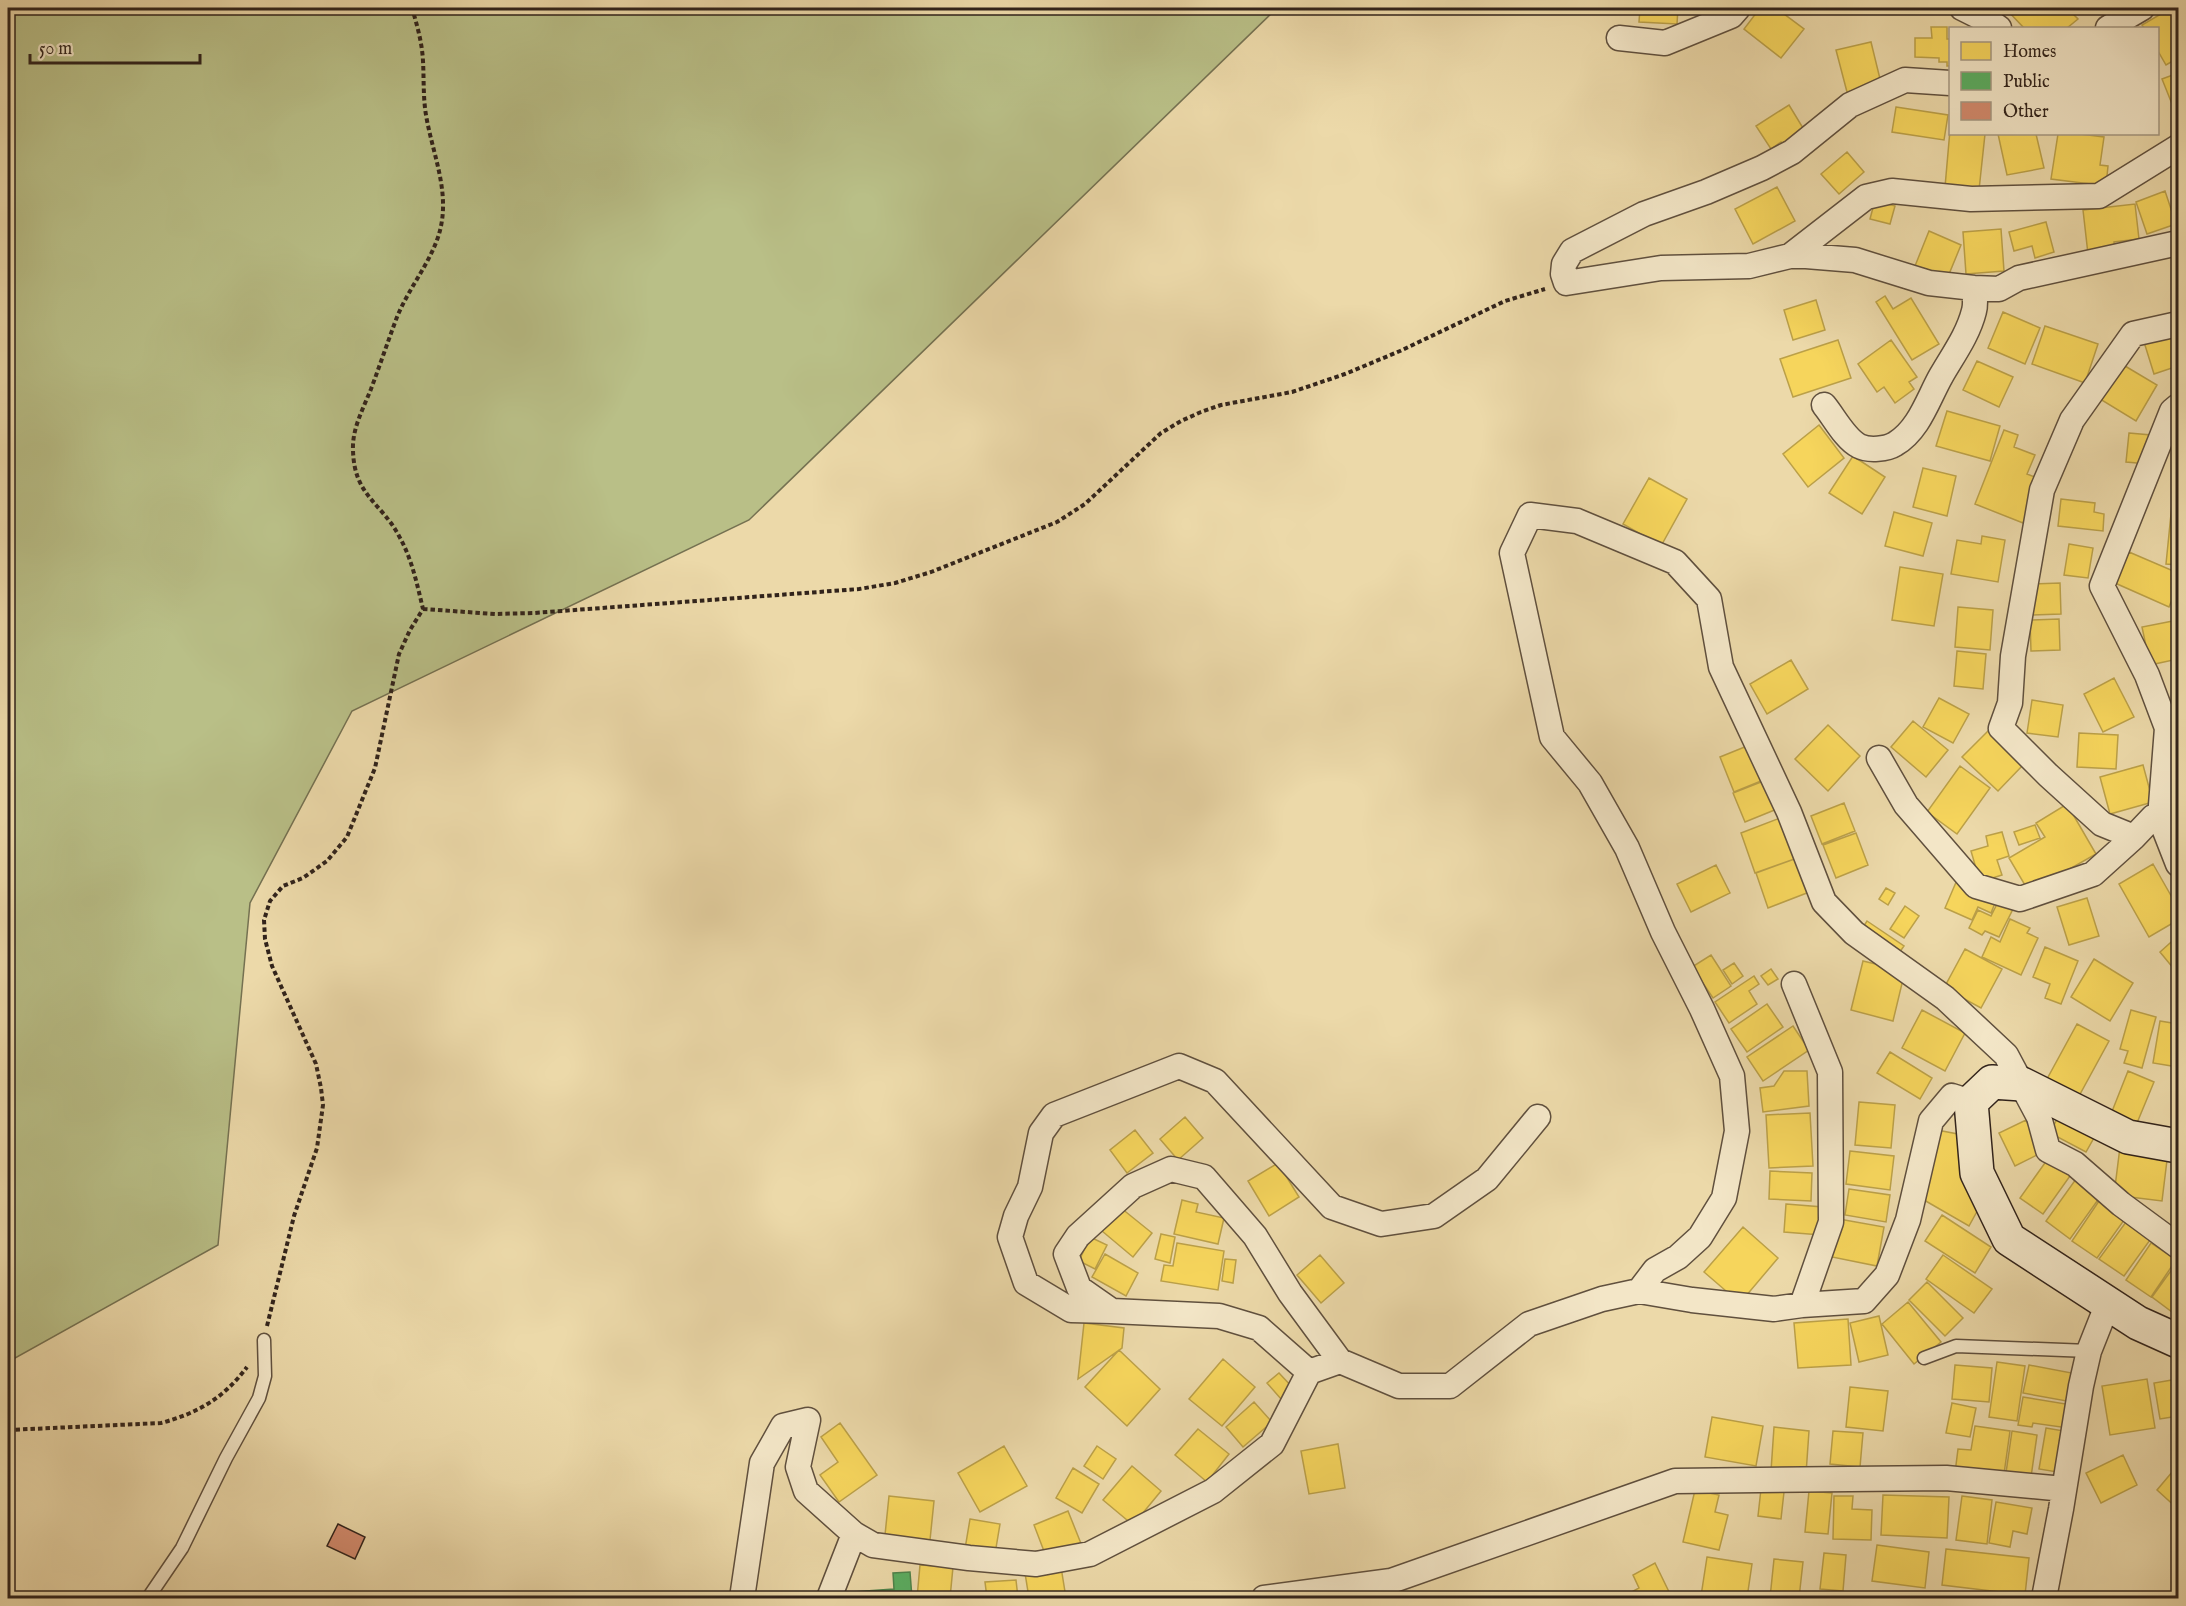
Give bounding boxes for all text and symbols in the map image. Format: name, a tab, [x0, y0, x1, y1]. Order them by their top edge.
scale bar	[30, 27, 200, 65]
legend	[1949, 27, 2159, 135]
text: 50 m	[39, 38, 72, 61]
text: Homes	[2003, 41, 2056, 64]
text: Public	[2003, 71, 2050, 94]
text: Other	[2003, 101, 2049, 124]

